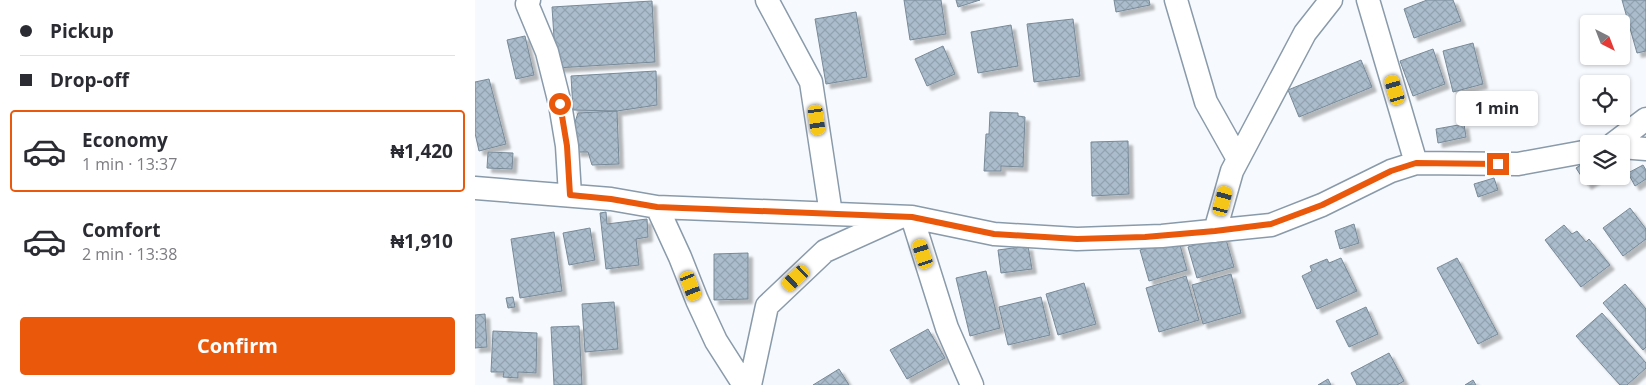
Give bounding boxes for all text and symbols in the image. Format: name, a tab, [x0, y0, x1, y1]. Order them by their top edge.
north arrow	[1580, 15, 1630, 65]
map controls	[1580, 15, 1630, 185]
text: Pickup	[50, 18, 114, 44]
text: Drop-off	[50, 67, 129, 93]
car	[1383, 73, 1406, 107]
button: locate	[1580, 75, 1630, 125]
callout: 1 min	[1457, 91, 1539, 126]
route start	[549, 93, 571, 115]
text: 1 min	[1475, 97, 1519, 119]
car	[807, 104, 826, 136]
text: Economy	[82, 127, 168, 153]
icon: car	[22, 129, 67, 174]
button: layers	[1580, 135, 1630, 185]
text: ₦1,420	[390, 138, 453, 164]
text: 1 min · 13:37	[82, 153, 177, 175]
route end	[1487, 153, 1509, 175]
car	[1211, 185, 1234, 217]
text: Comfort	[82, 217, 161, 243]
icon: car	[22, 219, 67, 264]
text: ₦1,910	[390, 228, 453, 254]
car	[911, 237, 934, 271]
text: 2 min · 13:38	[82, 243, 177, 265]
car	[779, 262, 812, 294]
car	[678, 269, 703, 303]
button: Confirm	[20, 317, 455, 375]

